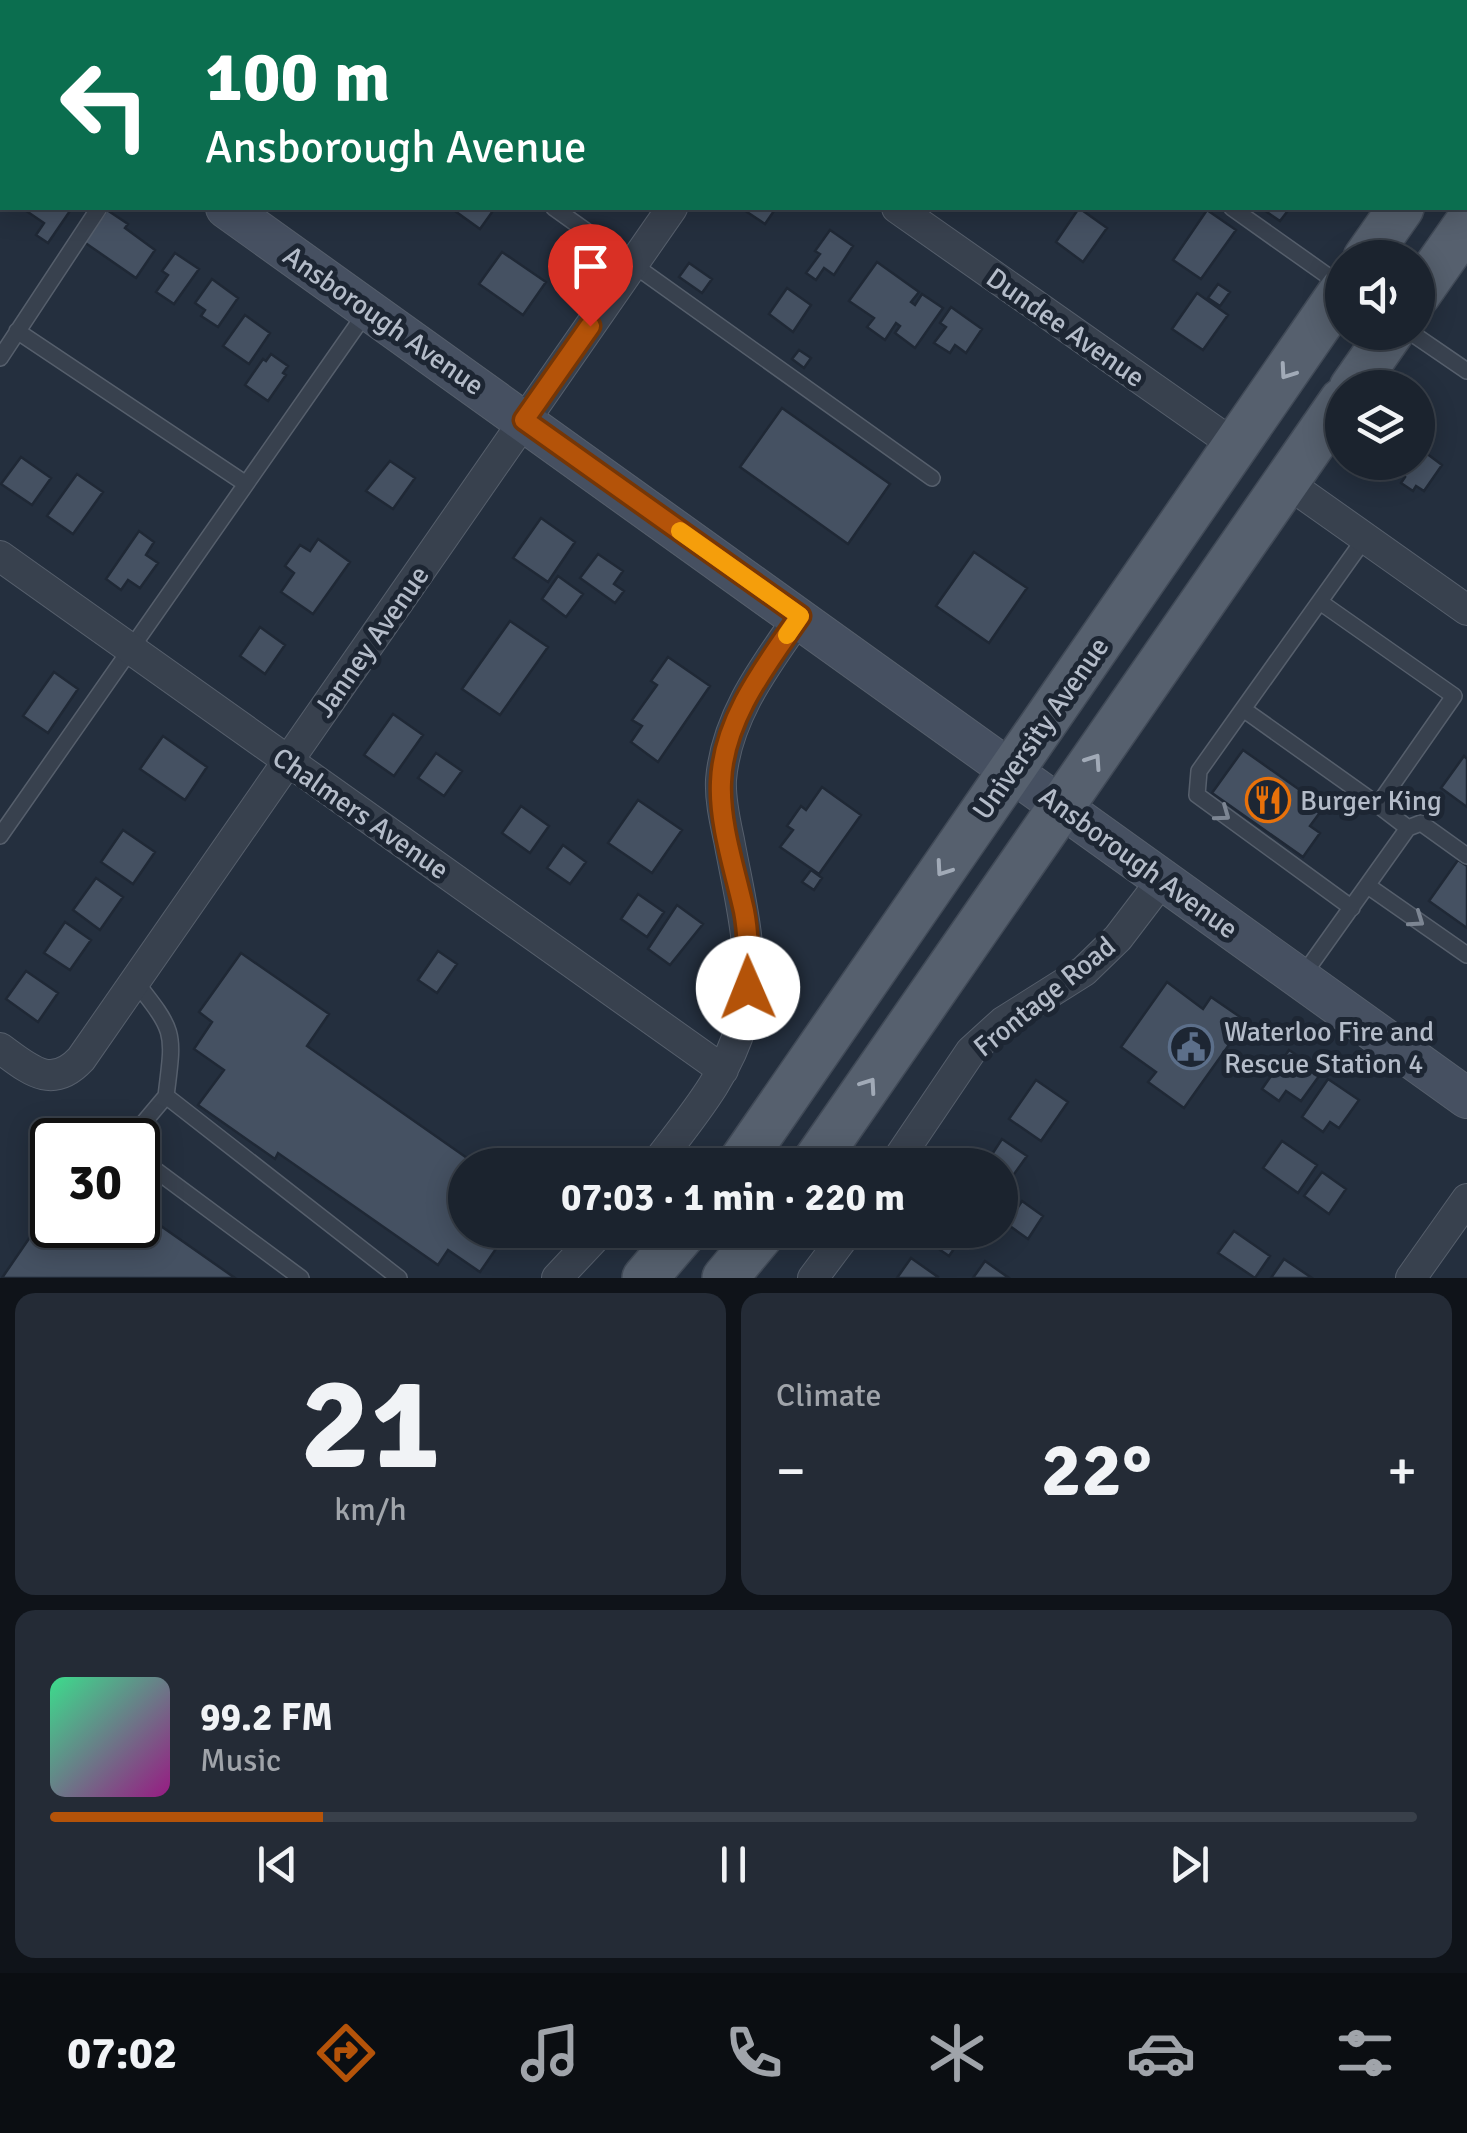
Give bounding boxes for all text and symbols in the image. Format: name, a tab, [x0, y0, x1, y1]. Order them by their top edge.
text: 100 m	[205, 34, 390, 120]
icon: left	[40, 40, 170, 170]
text: Ansborough Avenue	[205, 120, 587, 175]
pin	[548, 224, 633, 327]
street label: Ansborough Avenue	[276, 239, 490, 403]
icon: arrive	[563, 239, 618, 294]
map controls	[1325, 240, 1435, 480]
button: sound	[1325, 240, 1435, 350]
street label: Dundee Avenue	[980, 261, 1151, 395]
one-way arrow	[1281, 360, 1299, 379]
button: layers	[1325, 370, 1435, 480]
street label: Janney Avenue	[307, 559, 437, 724]
street label: University Avenue	[965, 631, 1116, 826]
street label: Chalmers Avenue	[266, 740, 455, 887]
one-way arrow	[1082, 753, 1100, 772]
restaurant icon: Burger King	[1245, 777, 1291, 823]
street label: Ansborough Avenue	[1032, 779, 1244, 946]
place label: Burger King	[1300, 784, 1442, 818]
one-way arrow	[1211, 802, 1230, 820]
one-way arrow	[937, 858, 955, 876]
one-way arrow	[1406, 908, 1425, 926]
street label: Frontage Road	[967, 929, 1122, 1064]
position arrow	[696, 936, 800, 1040]
place label: Waterloo Fire and Rescue Station 4	[1224, 1015, 1434, 1081]
public building icon: Waterloo Fire and Rescue Station 4	[1168, 1024, 1214, 1070]
one-way arrow	[857, 1078, 875, 1096]
speed limit sign: 30	[30, 1118, 160, 1248]
text: 07:03 · 1 min · 220 m	[561, 1174, 905, 1221]
text: 21	[300, 1345, 441, 1505]
text: Climate	[776, 1376, 882, 1415]
text: 22°	[1041, 1424, 1152, 1517]
text: −	[776, 1437, 806, 1505]
text: +	[1387, 1437, 1417, 1505]
text: km/h	[334, 1490, 407, 1529]
text: 99.2 FM	[200, 1694, 333, 1741]
text: Music	[200, 1741, 281, 1780]
icon: previous	[250, 1837, 305, 1892]
icon: pause	[706, 1837, 761, 1892]
icon: next	[1162, 1837, 1217, 1892]
icon: directions	[311, 2018, 381, 2088]
icon: music	[515, 2018, 585, 2088]
icon: phone	[719, 2018, 789, 2088]
icon: climate	[922, 2018, 992, 2088]
icon: car	[1126, 2018, 1196, 2088]
icon: filters	[1330, 2018, 1400, 2088]
text: 07:02	[67, 2026, 177, 2081]

